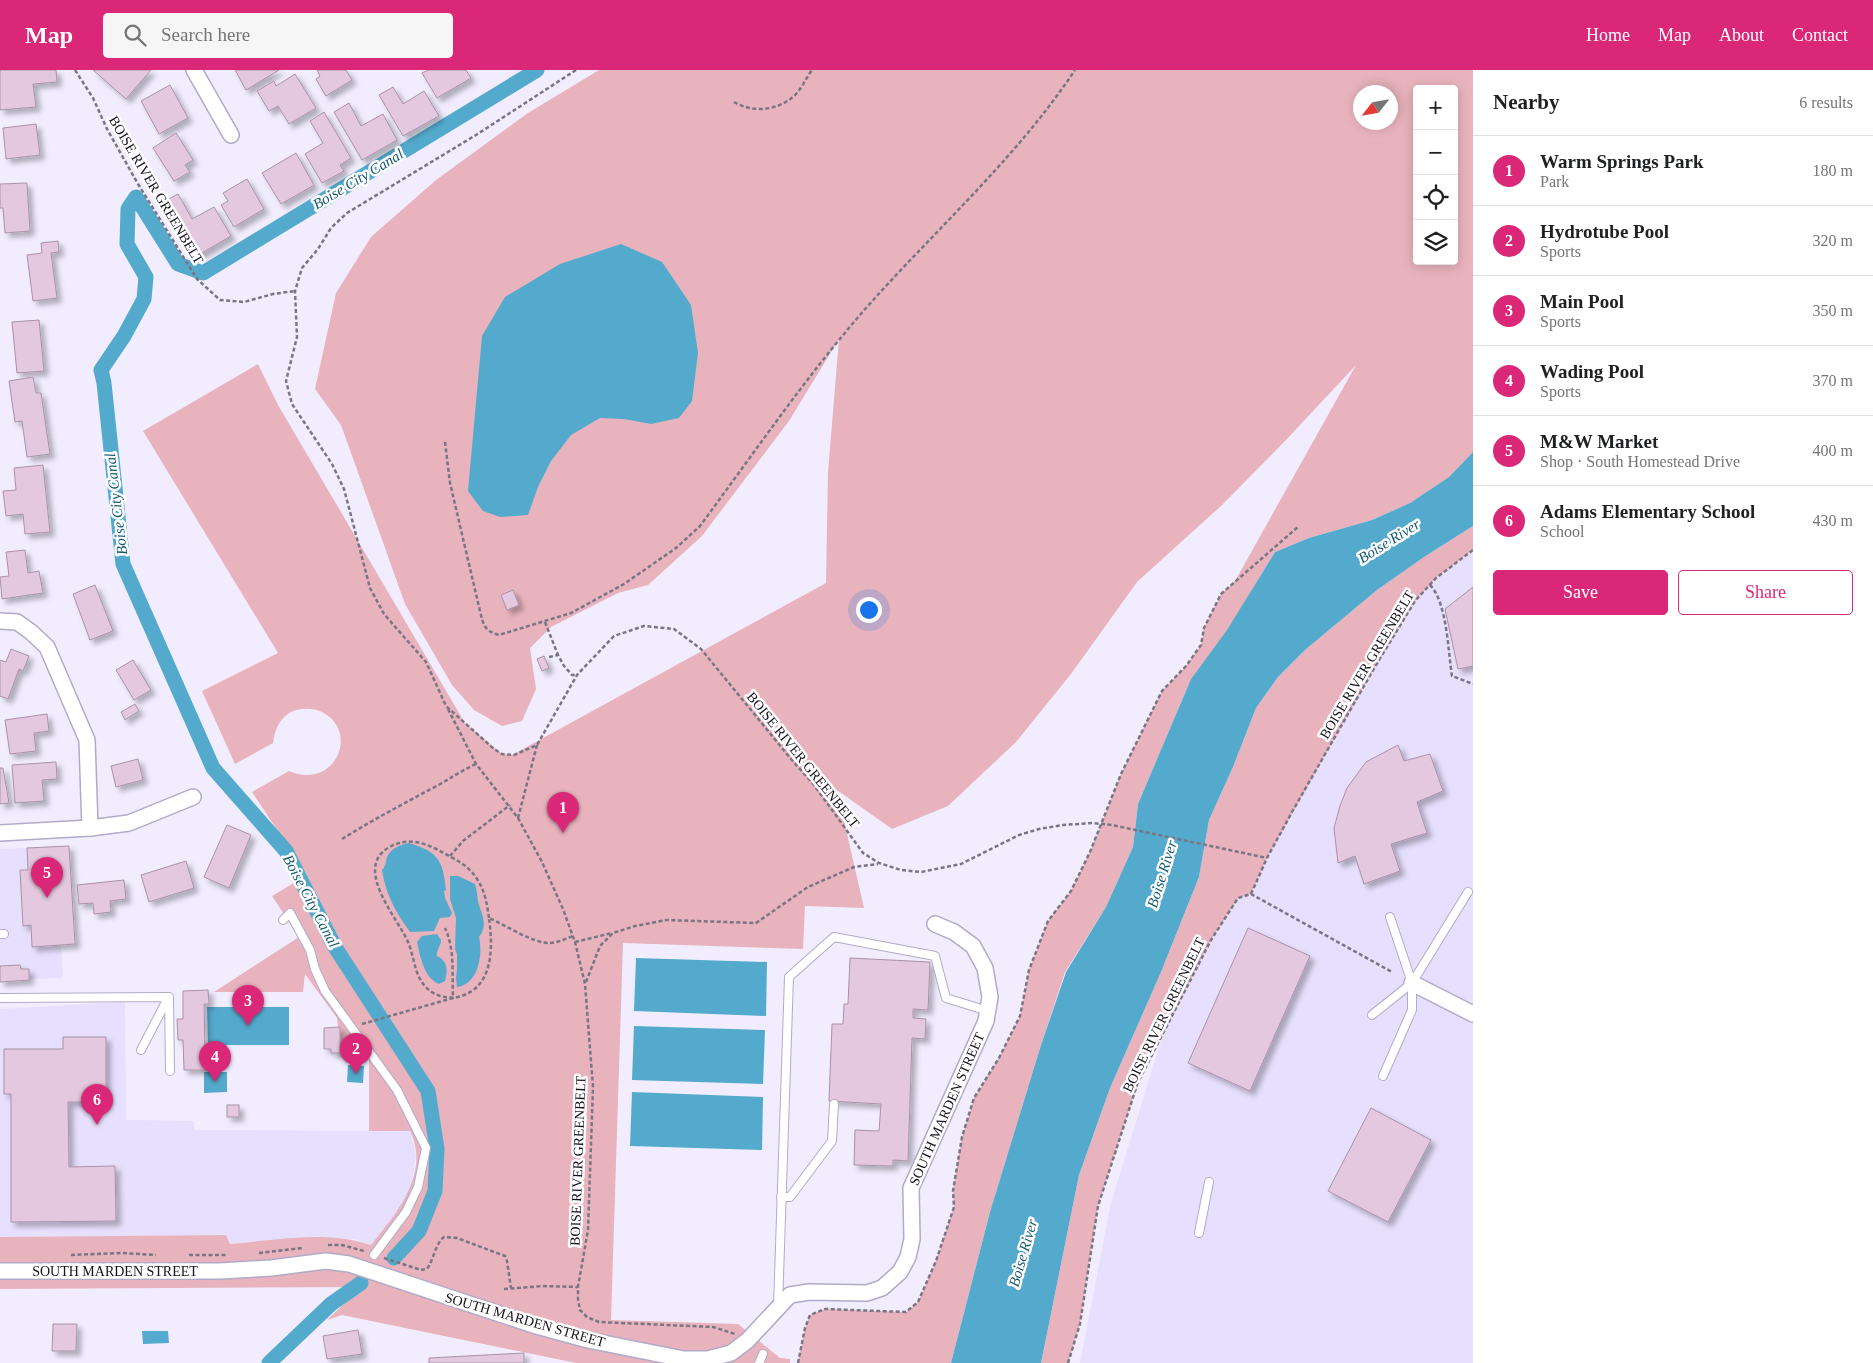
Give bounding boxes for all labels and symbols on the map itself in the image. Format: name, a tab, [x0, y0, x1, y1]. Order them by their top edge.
north arrow	[1353, 85, 1398, 130]
street label: BOISE RIVER GREENBELT	[106, 113, 206, 267]
water label: Boise City Canal	[310, 146, 406, 212]
water label: Boise City Canal	[102, 452, 130, 556]
water label: Boise River	[1355, 516, 1423, 566]
street label: BOISE RIVER GREENBELT	[1317, 588, 1417, 742]
your location	[856, 597, 882, 623]
street label: BOISE RIVER GREENBELT	[744, 689, 863, 831]
pin: 1	[547, 792, 579, 833]
water label: Boise River	[1144, 838, 1180, 910]
water label: Boise City Canal	[280, 852, 342, 950]
pin: 5	[31, 857, 63, 898]
street label: BOISE RIVER GREENBELT	[1120, 935, 1208, 1095]
pin: 3	[232, 985, 264, 1026]
street label: SOUTH MARDEN STREET	[906, 1030, 988, 1188]
pin: 2	[340, 1033, 372, 1074]
pin: 4	[199, 1041, 231, 1082]
street label: BOISE RIVER GREENBELT	[568, 1075, 588, 1246]
pin: 6	[81, 1084, 113, 1125]
water label: Boise River	[1006, 1217, 1040, 1289]
street label: SOUTH MARDEN STREET	[32, 1264, 198, 1279]
street label: SOUTH MARDEN STREET	[443, 1290, 607, 1350]

